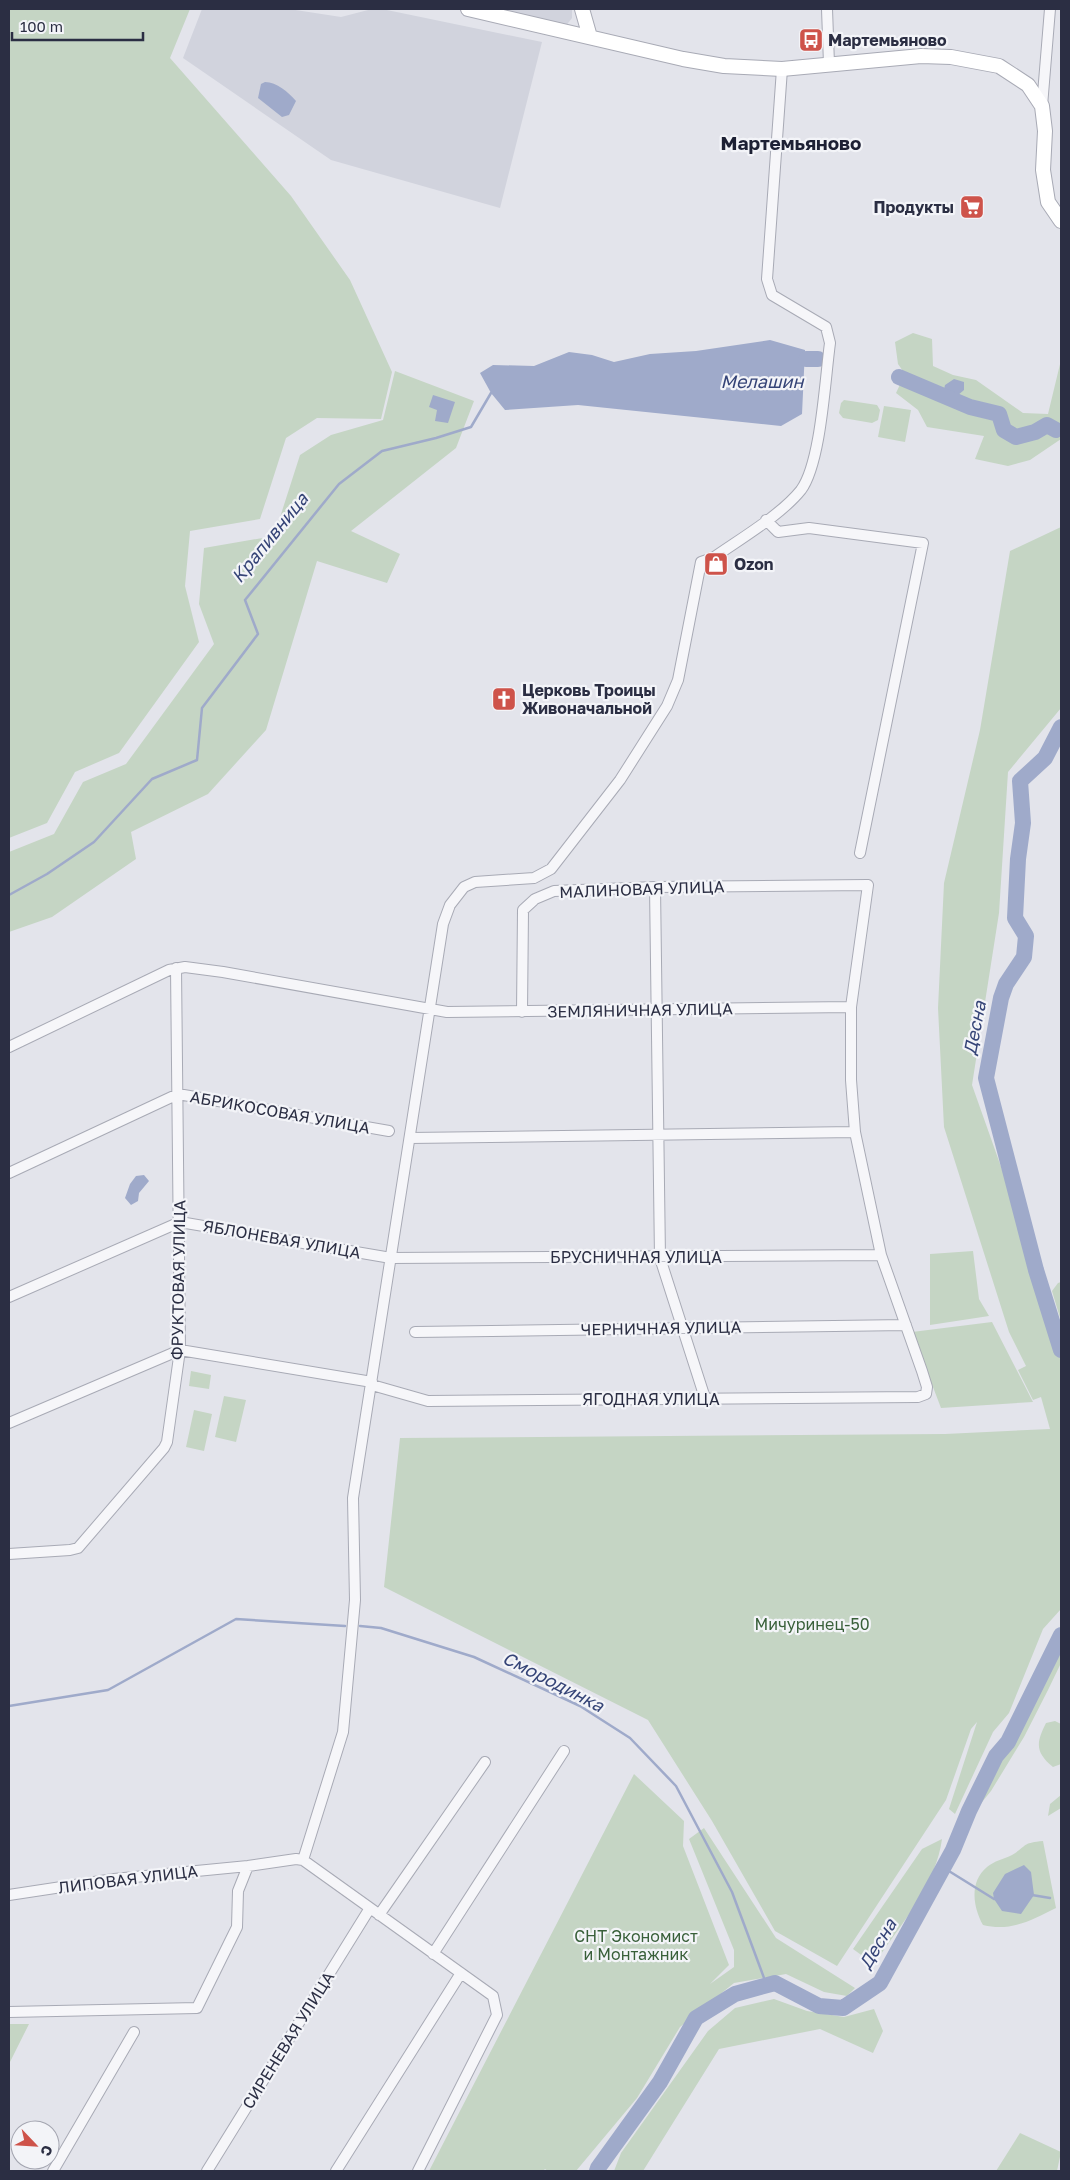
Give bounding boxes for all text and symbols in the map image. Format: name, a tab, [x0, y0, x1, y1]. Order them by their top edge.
scale bar	[12, 10, 144, 42]
text: 100 m	[20, 17, 63, 35]
bus stop icon: Мартемьяново	[798, 27, 824, 53]
place label: Мартемьяново	[828, 30, 947, 50]
district label: Мартемьяново	[721, 131, 861, 154]
supermarket icon: Продукты	[959, 194, 985, 220]
place label: Продукты	[874, 197, 954, 217]
water label: Мелашин	[721, 370, 805, 392]
water label: Крапивница	[226, 487, 313, 587]
shop icon: Ozon	[703, 551, 729, 577]
place label: Ozon	[734, 554, 774, 574]
place label: Церковь Троицы Живоначальной	[522, 680, 656, 718]
church icon: Церковь Троицы Живоначальной	[491, 686, 517, 712]
street label: МАЛИНОВАЯ УЛИЦА	[559, 876, 725, 902]
street label: ЗЕМЛЯНИЧНАЯ УЛИЦА	[547, 998, 733, 1022]
water label: Десна	[958, 998, 990, 1058]
street label: АБРИКОСОВАЯ УЛИЦА	[188, 1086, 372, 1138]
street label: ФРУКТОВАЯ УЛИЦА	[167, 1199, 189, 1360]
street label: ЯБЛОНЕВАЯ УЛИЦА	[202, 1215, 363, 1263]
street label: БРУСНИЧНАЯ УЛИЦА	[550, 1247, 722, 1267]
street label: ЧЕРНИЧНАЯ УЛИЦА	[581, 1317, 742, 1339]
street label: ЯГОДНАЯ УЛИЦА	[582, 1389, 720, 1409]
park label: Мичуринец-50	[754, 1614, 870, 1634]
water label: Смородинка	[499, 1646, 609, 1716]
street label: ЛИПОВАЯ УЛИЦА	[57, 1860, 199, 1897]
water label: Десна	[853, 1914, 901, 1973]
park label: СНТ Экономист и Монтажник	[574, 1926, 698, 1964]
street label: СИРЕНЕВАЯ УЛИЦА	[238, 1967, 339, 2112]
north arrow	[10, 2120, 60, 2170]
text: С	[37, 2143, 57, 2159]

